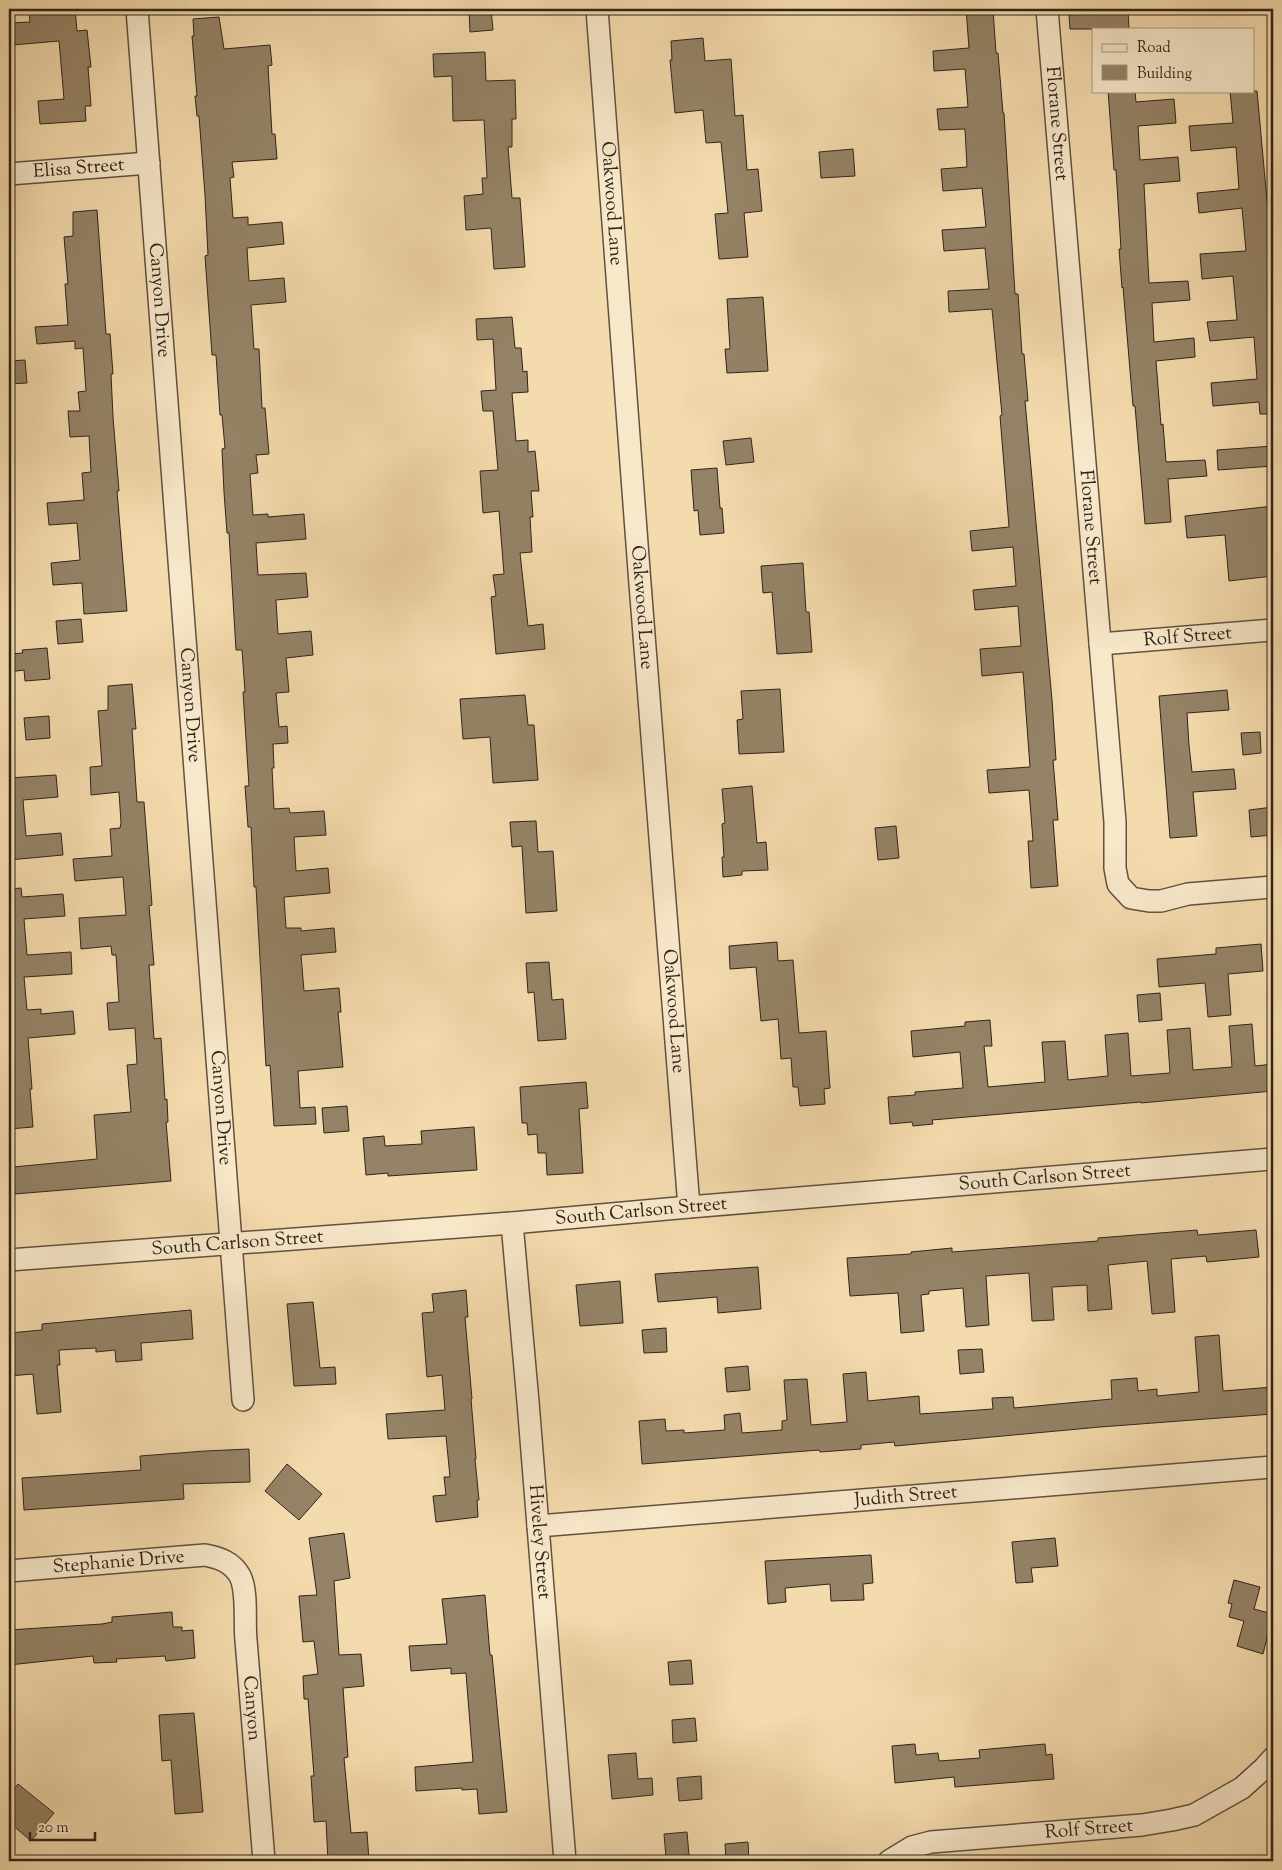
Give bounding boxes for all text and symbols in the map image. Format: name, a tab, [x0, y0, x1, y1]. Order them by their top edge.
legend	[1092, 28, 1254, 92]
text: Road	[1137, 38, 1171, 59]
text: Building	[1137, 64, 1192, 85]
street label: Florane Street	[1038, 65, 1075, 183]
street label: Oakwood Lane	[593, 140, 630, 267]
street label: Elisa Street	[32, 151, 126, 186]
street label: Canyon Drive	[141, 242, 177, 359]
street label: Florane Street	[1072, 469, 1109, 586]
street label: Oakwood Lane	[624, 544, 660, 671]
street label: Rolf Street	[1143, 620, 1233, 654]
street label: Canyon Drive	[172, 647, 208, 764]
street label: Oakwood Lane	[655, 948, 692, 1074]
street label: Canyon Drive	[203, 1049, 239, 1166]
street label: South Carlson Street	[958, 1157, 1132, 1198]
street label: South Carlson Street	[554, 1190, 729, 1233]
street label: South Carlson Street	[150, 1223, 325, 1263]
street label: Judith Street	[852, 1479, 959, 1514]
street label: Hiveley Street	[521, 1484, 557, 1601]
street label: Stephanie Drive	[52, 1543, 186, 1581]
street label: Canyon	[235, 1675, 268, 1742]
scale bar	[30, 1810, 95, 1842]
street label: Rolf Street	[1044, 1812, 1135, 1846]
text: 20 m	[38, 1818, 69, 1839]

